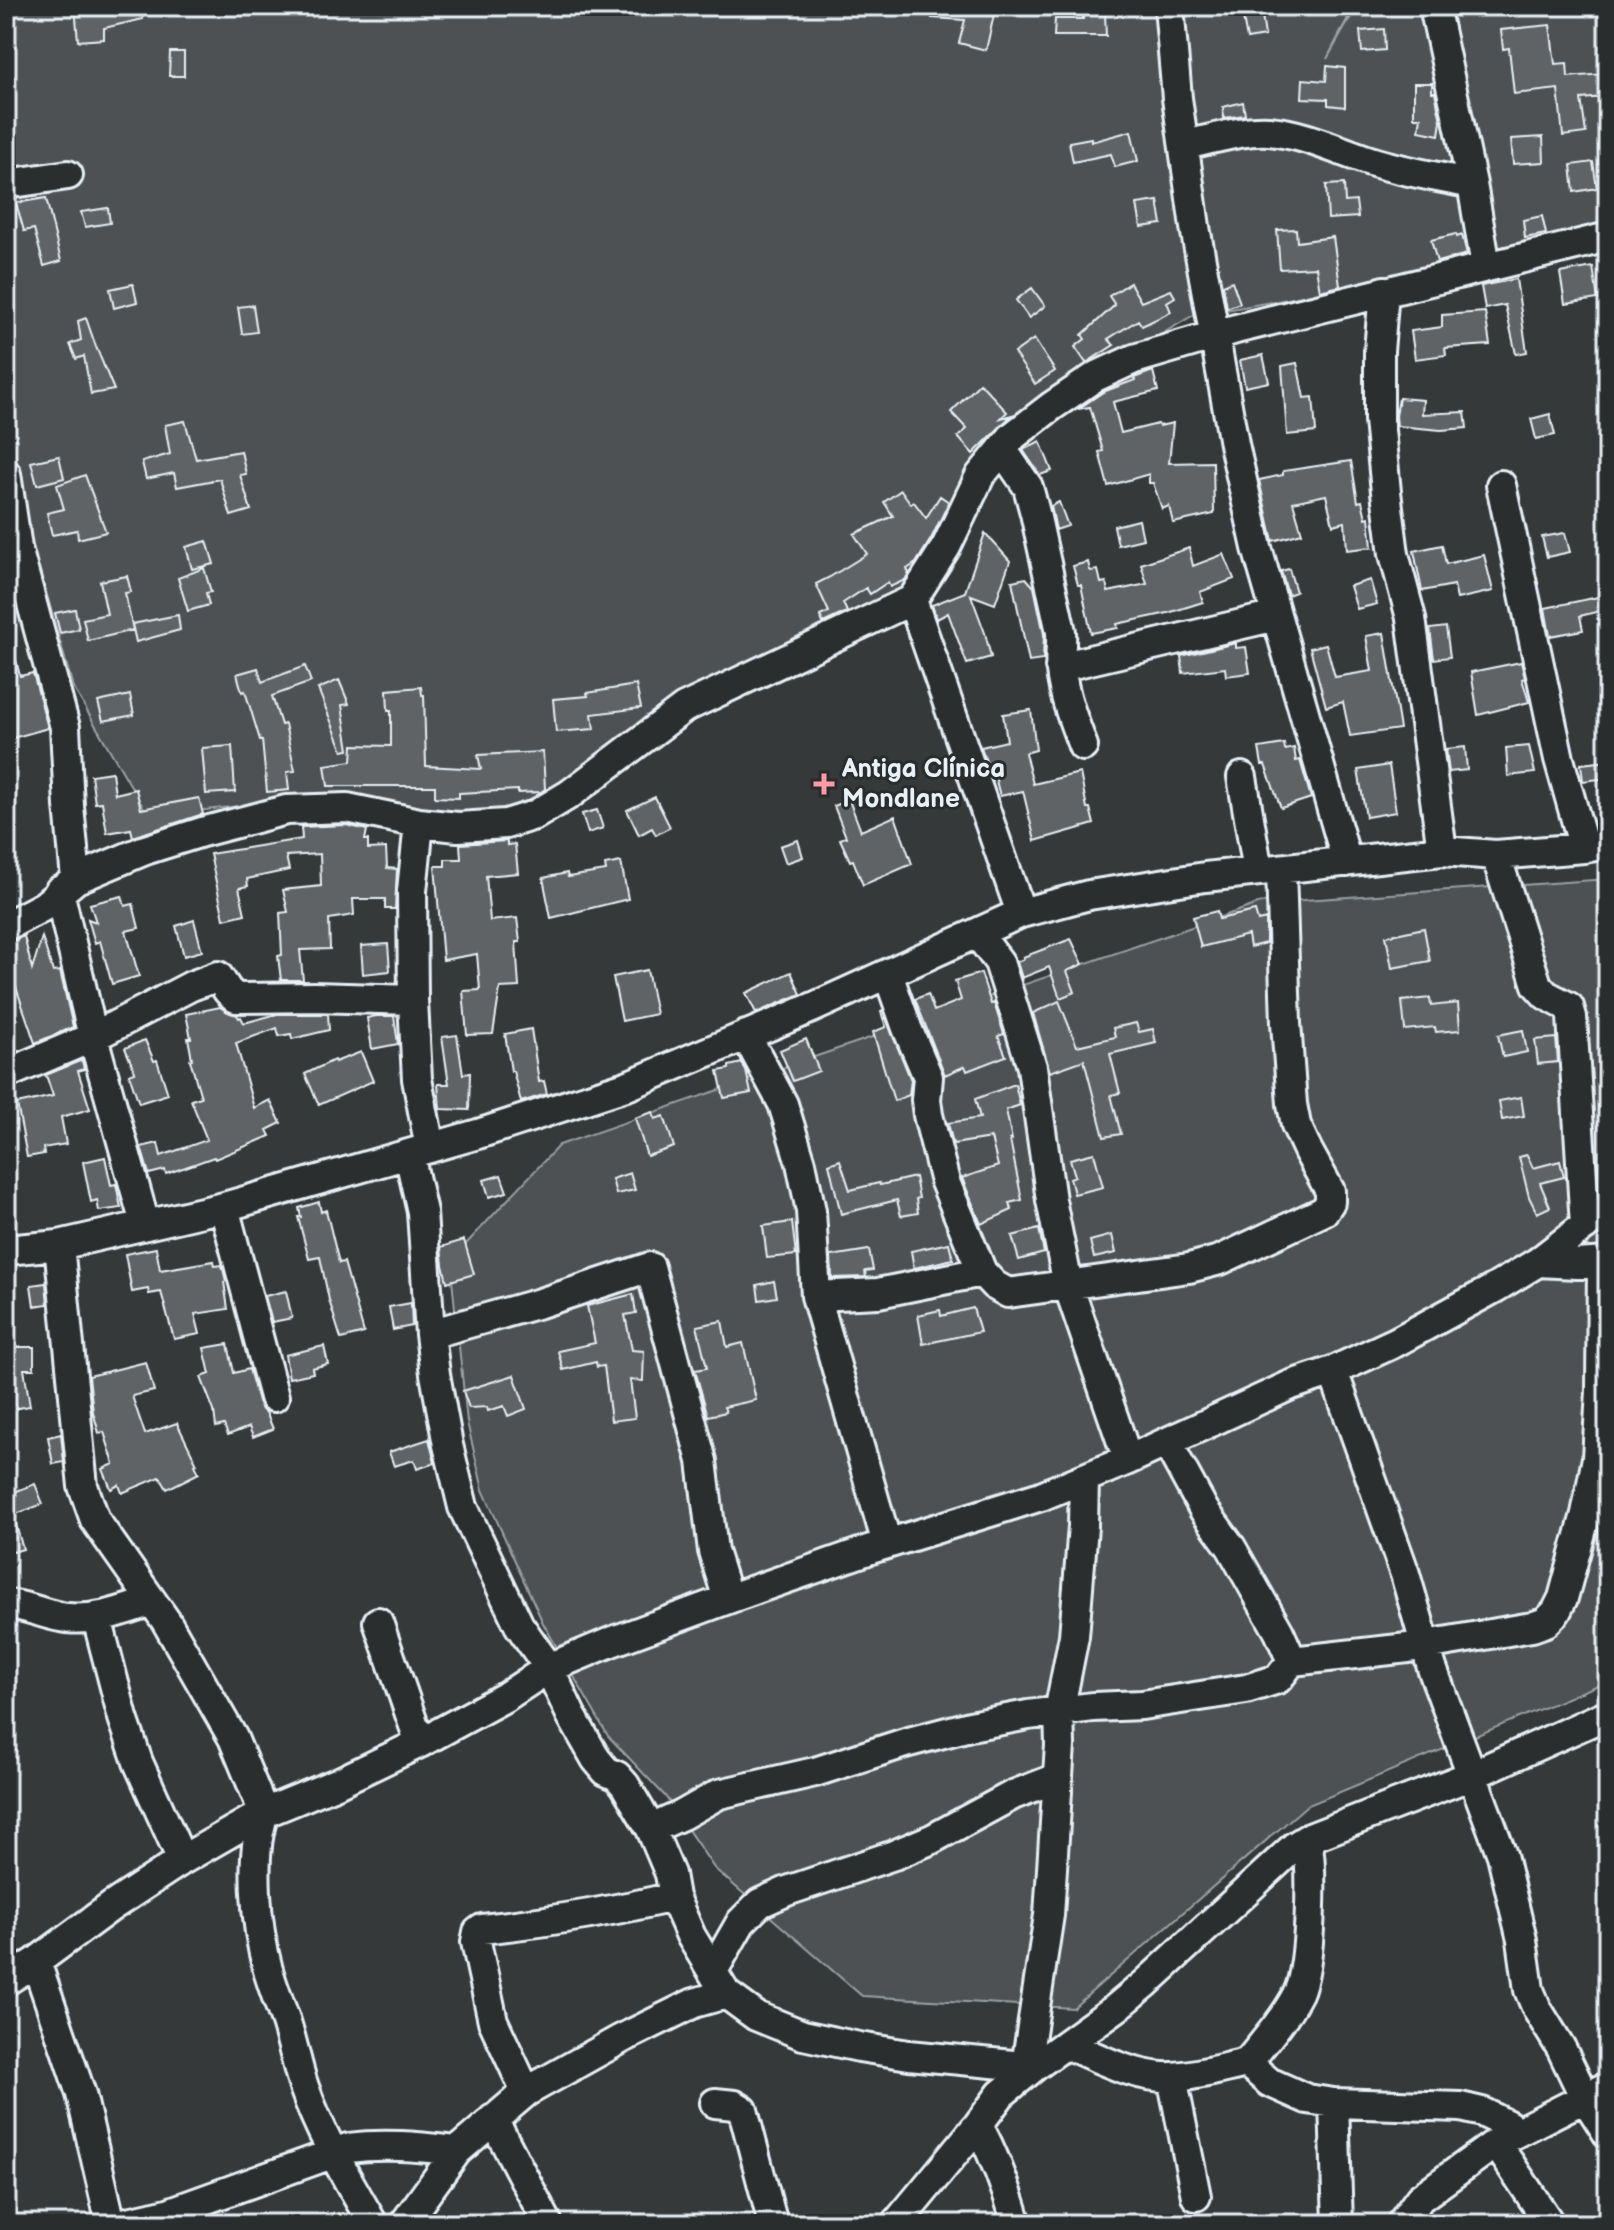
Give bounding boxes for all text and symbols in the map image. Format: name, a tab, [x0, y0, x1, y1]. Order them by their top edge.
place label: Antiga Clínica Mondlane	[841, 754, 1005, 815]
marker: Antiga Clínica Mondlane	[813, 773, 835, 795]

